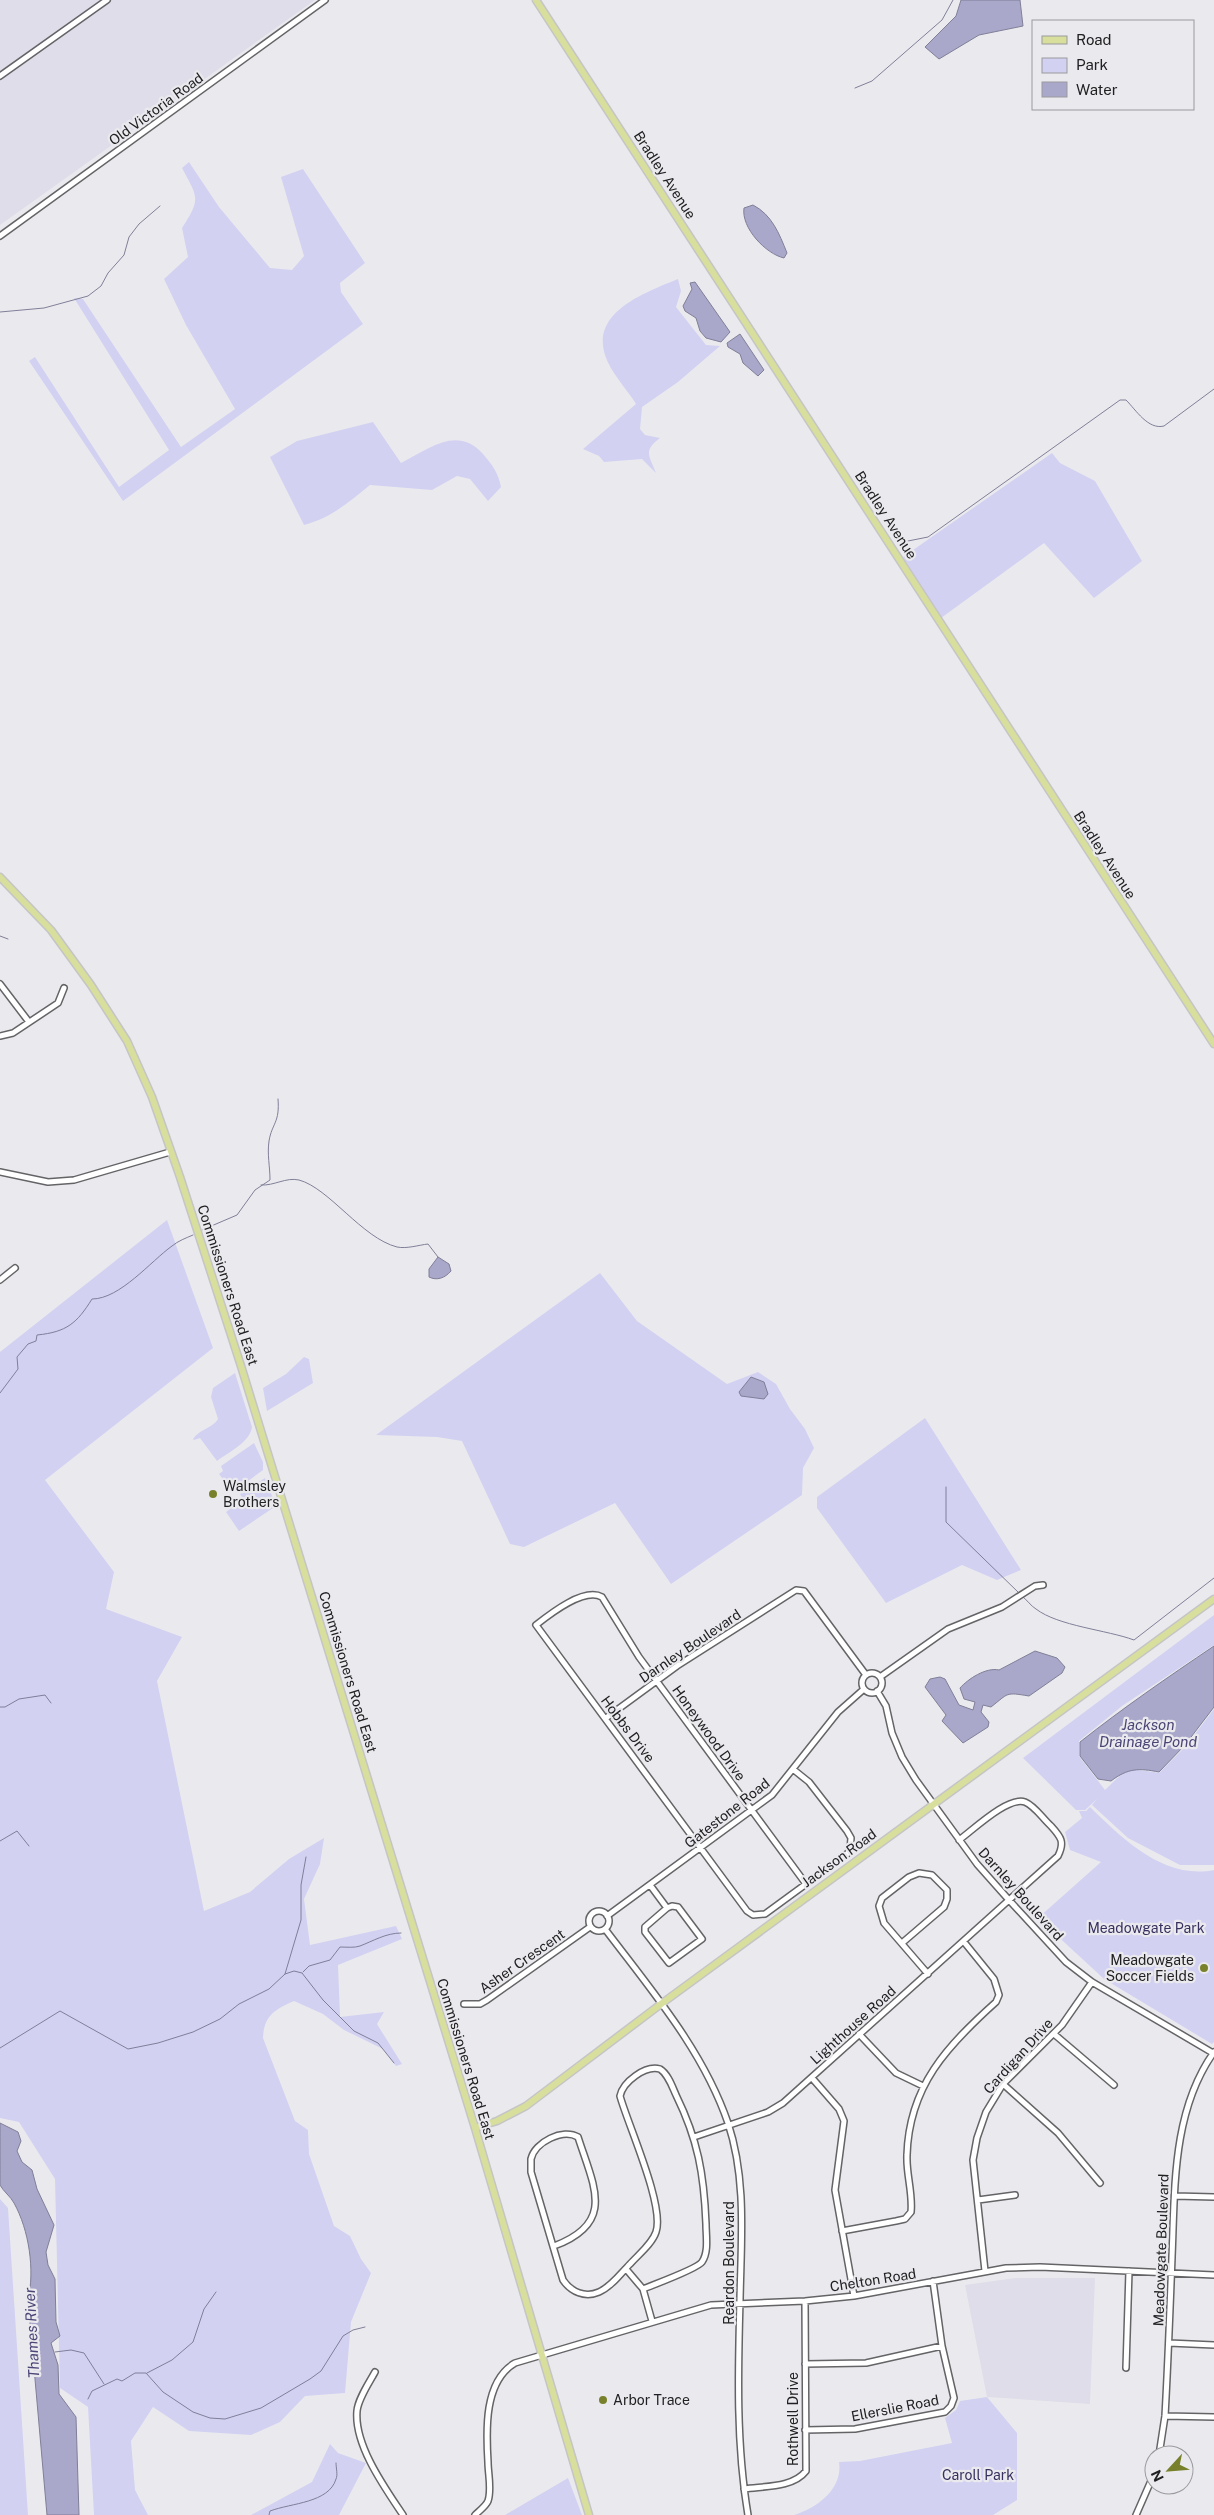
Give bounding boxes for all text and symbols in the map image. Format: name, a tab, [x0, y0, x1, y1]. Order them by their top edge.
legend	[1032, 20, 1194, 110]
text: Road	[1076, 31, 1112, 48]
text: Park	[1076, 56, 1108, 73]
street label: Old Victoria Road	[106, 70, 206, 148]
text: Water	[1076, 81, 1118, 98]
street label: Bradley Avenue	[631, 128, 699, 222]
street label: Bradley Avenue	[852, 468, 920, 562]
street label: Bradley Avenue	[1071, 808, 1139, 902]
street label: Commissioners Road East	[194, 1203, 262, 1367]
place label: Walmsley Brothers	[223, 1478, 287, 1510]
marker: Walmsley Brothers	[207, 1488, 219, 1500]
street label: Commissioners Road East	[316, 1589, 380, 1755]
street label: Darnley Boulevard	[636, 1606, 744, 1686]
street label: Honeywood Drive	[669, 1682, 749, 1784]
street label: Hobbs Drive	[598, 1693, 658, 1765]
water label: Jackson Drainage Pond	[1099, 1716, 1197, 1750]
street label: Gatestone Road	[681, 1775, 773, 1851]
street label: Jackson Road	[799, 1826, 879, 1890]
street label: Darnley Boulevard	[975, 1844, 1067, 1944]
park label: Meadowgate Park	[1087, 1920, 1205, 1936]
street label: Asher Crescent	[476, 1926, 568, 1996]
place label: Meadowgate Soccer Fields	[1106, 1952, 1194, 1984]
marker: Meadowgate Soccer Fields	[1198, 1962, 1210, 1974]
street label: Commissioners Road East	[434, 1976, 498, 2142]
street label: Lighthouse Road	[807, 1983, 899, 2067]
street label: Cardigan Drive	[980, 2015, 1056, 2097]
street label: Meadowgate Boulevard	[1150, 2173, 1172, 2327]
street label: Reardon Boulevard	[721, 2201, 737, 2325]
street label: Chelton Road	[829, 2265, 917, 2295]
water label: Thames River	[21, 2287, 42, 2379]
street label: Rothwell Drive	[785, 2372, 801, 2466]
place label: Arbor Trace	[613, 2392, 690, 2408]
street label: Ellerslie Road	[850, 2392, 940, 2424]
marker: Arbor Trace	[597, 2394, 609, 2406]
north arrow	[1144, 2445, 1194, 2495]
park label: Caroll Park	[942, 2467, 1014, 2483]
text: N	[1148, 2467, 1167, 2484]

